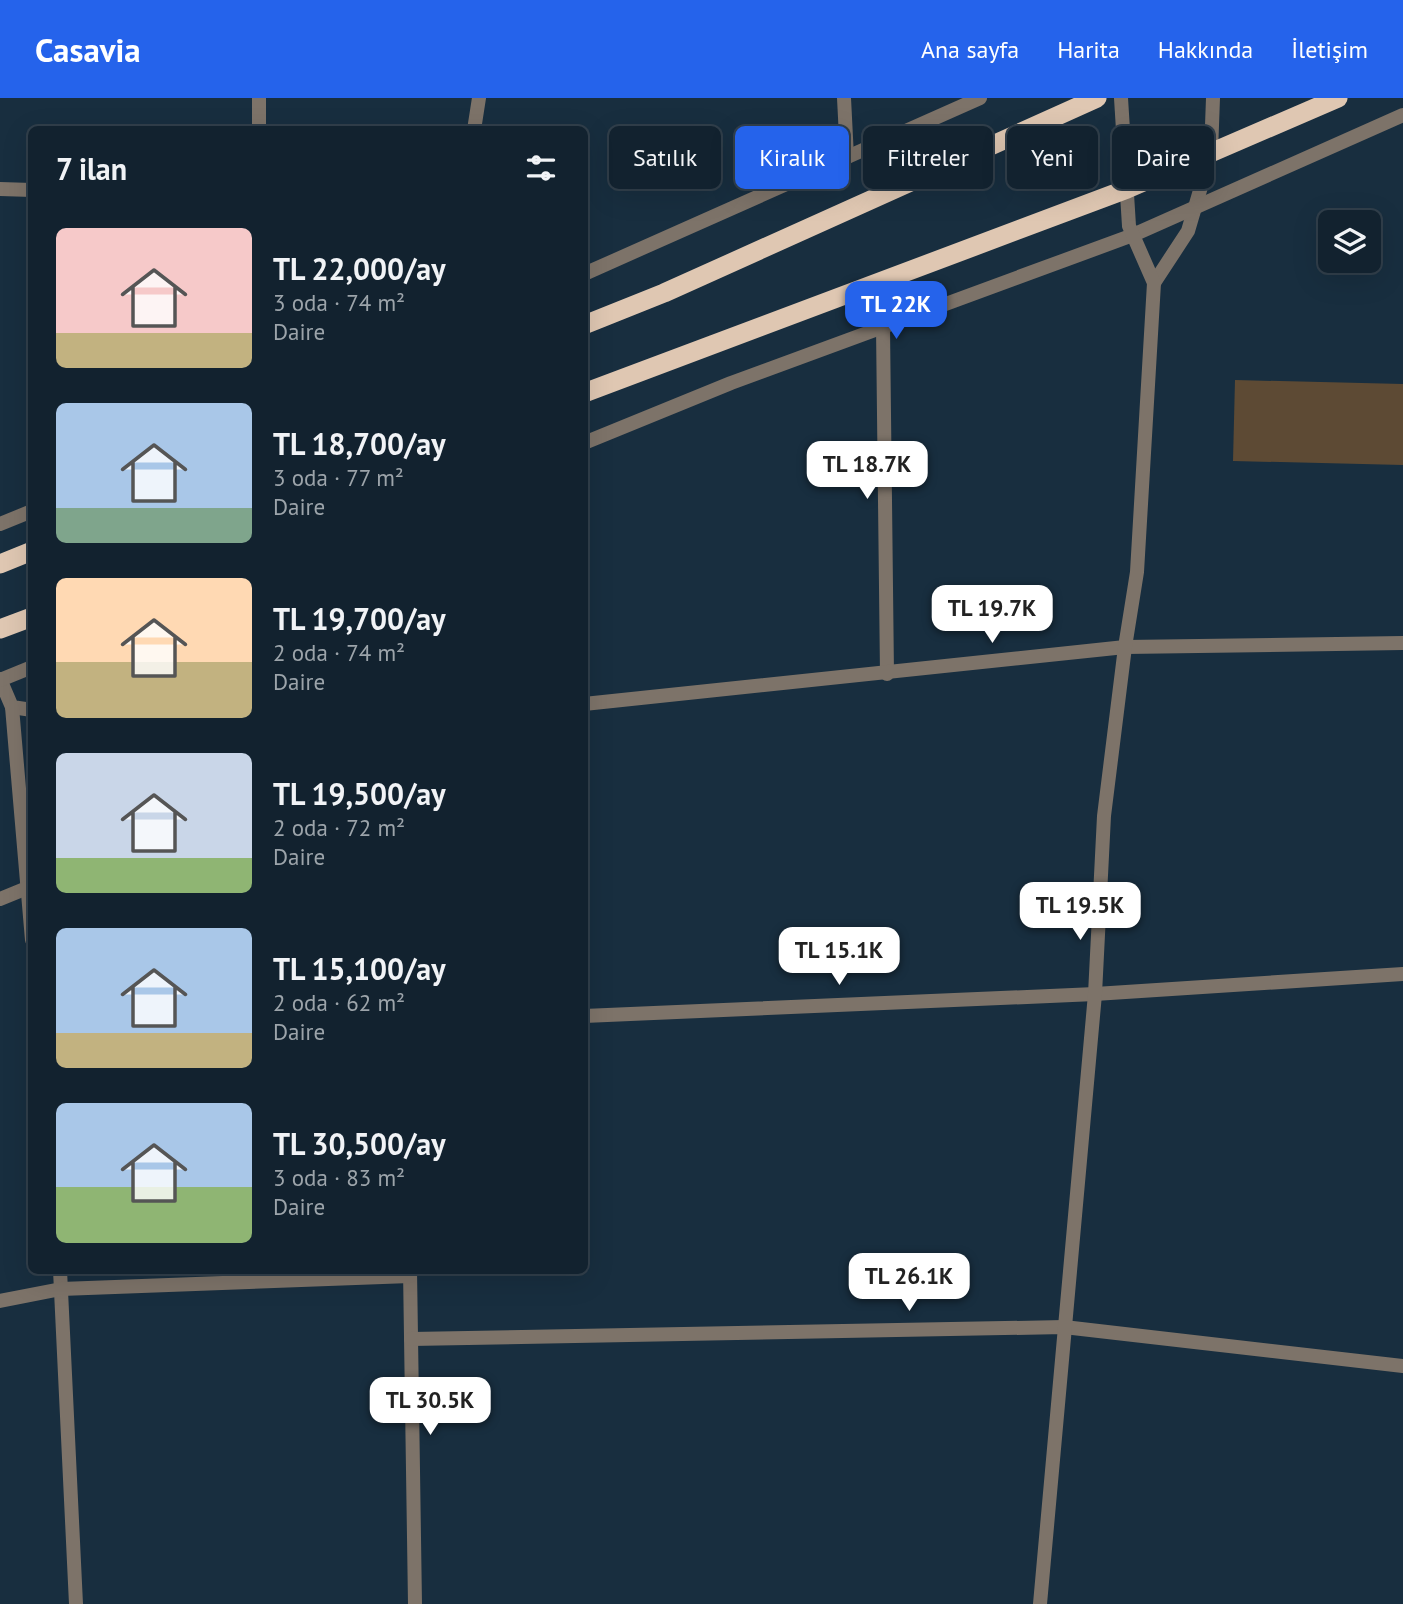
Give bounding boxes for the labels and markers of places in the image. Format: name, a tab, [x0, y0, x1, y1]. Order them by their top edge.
pin: TL 22K	[839, 282, 953, 341]
pin: TL 18.7K	[795, 442, 939, 501]
pin: TL 19.7K	[920, 586, 1064, 645]
pin: TL 19.5K	[1008, 882, 1152, 942]
pin: TL 15.1K	[767, 928, 911, 987]
pin: TL 26.1K	[837, 1254, 981, 1313]
pin: TL 30.5K	[358, 1378, 502, 1437]

